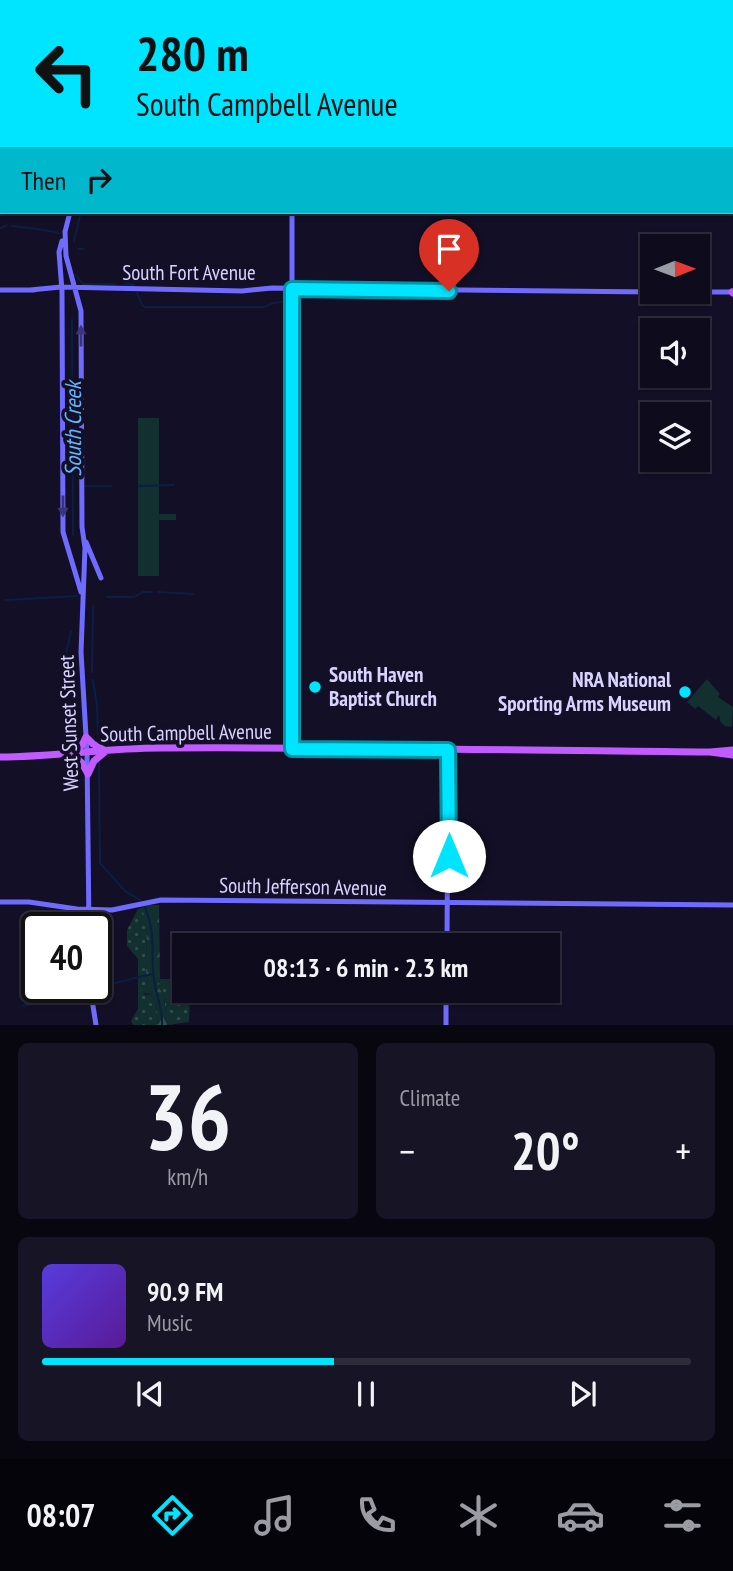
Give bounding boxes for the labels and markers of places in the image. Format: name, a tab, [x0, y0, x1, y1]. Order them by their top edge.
pin	[419, 219, 479, 291]
place label: South Haven Baptist Church	[329, 661, 437, 712]
place label: NRA National Sporting Arms Museum	[498, 666, 672, 717]
marker: South Haven Baptist Church	[307, 679, 323, 695]
marker: NRA National Sporting Arms Museum	[677, 684, 693, 700]

